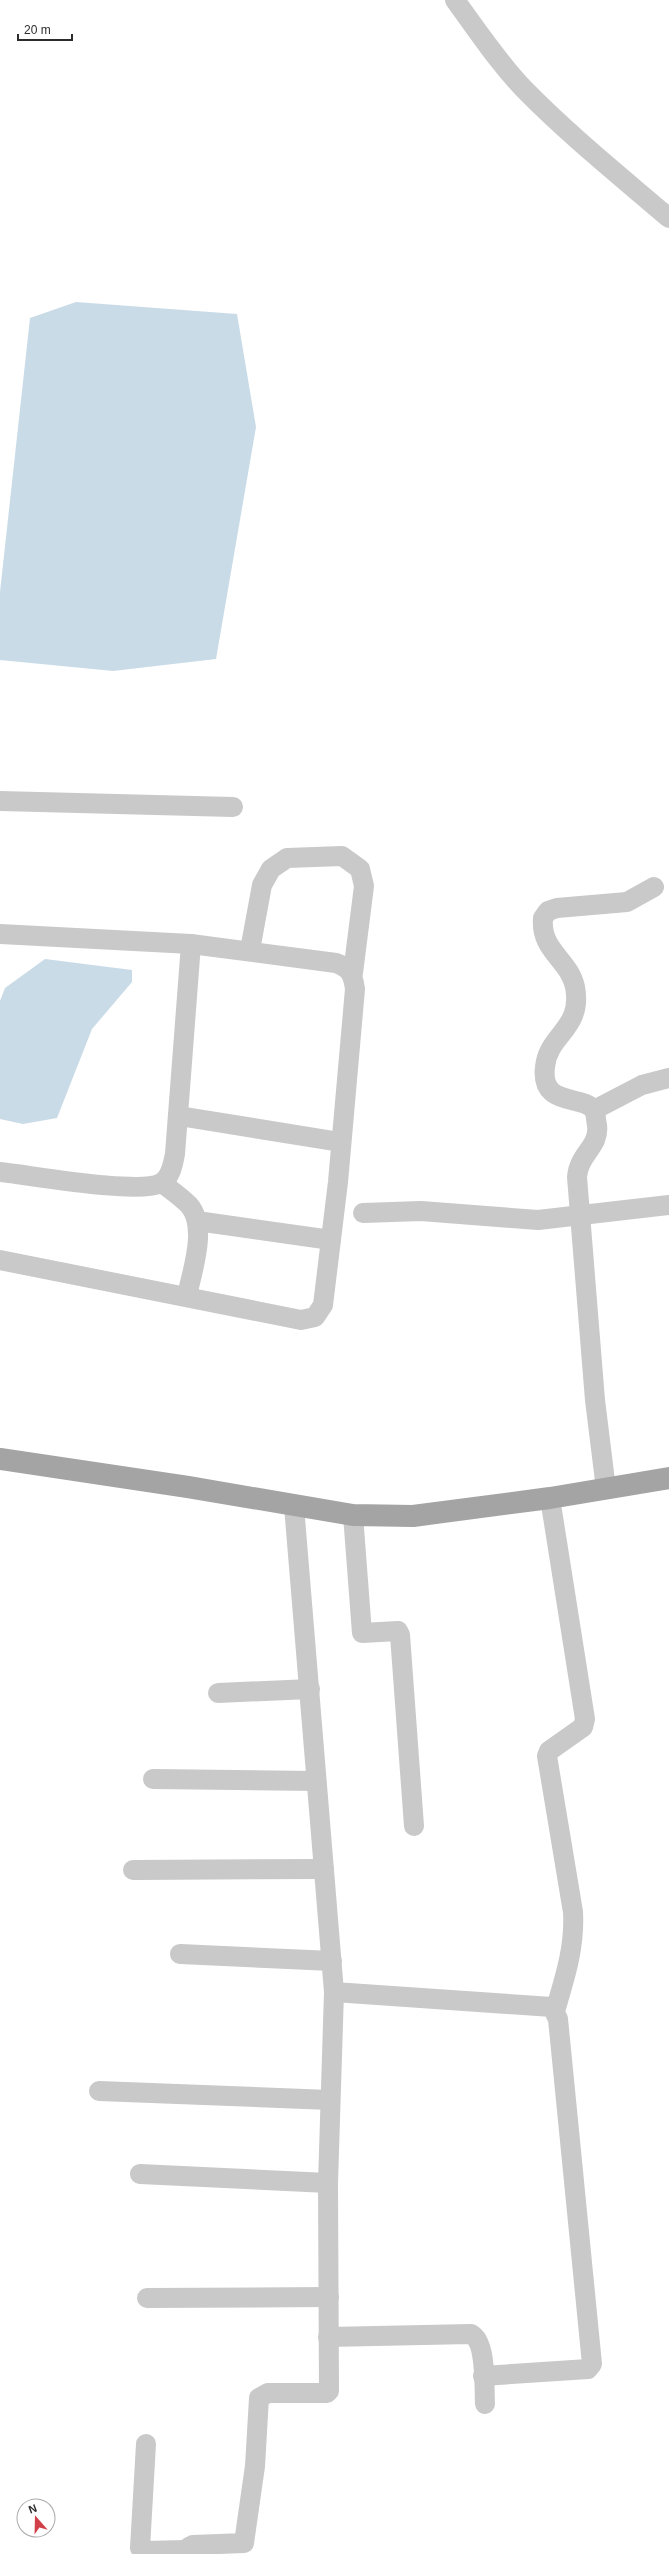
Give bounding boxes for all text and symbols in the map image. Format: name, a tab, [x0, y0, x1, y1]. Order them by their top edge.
scale bar	[18, 16, 72, 42]
text: 20 m	[24, 23, 51, 37]
north arrow	[16, 2498, 56, 2538]
text: N	[27, 2502, 38, 2516]

